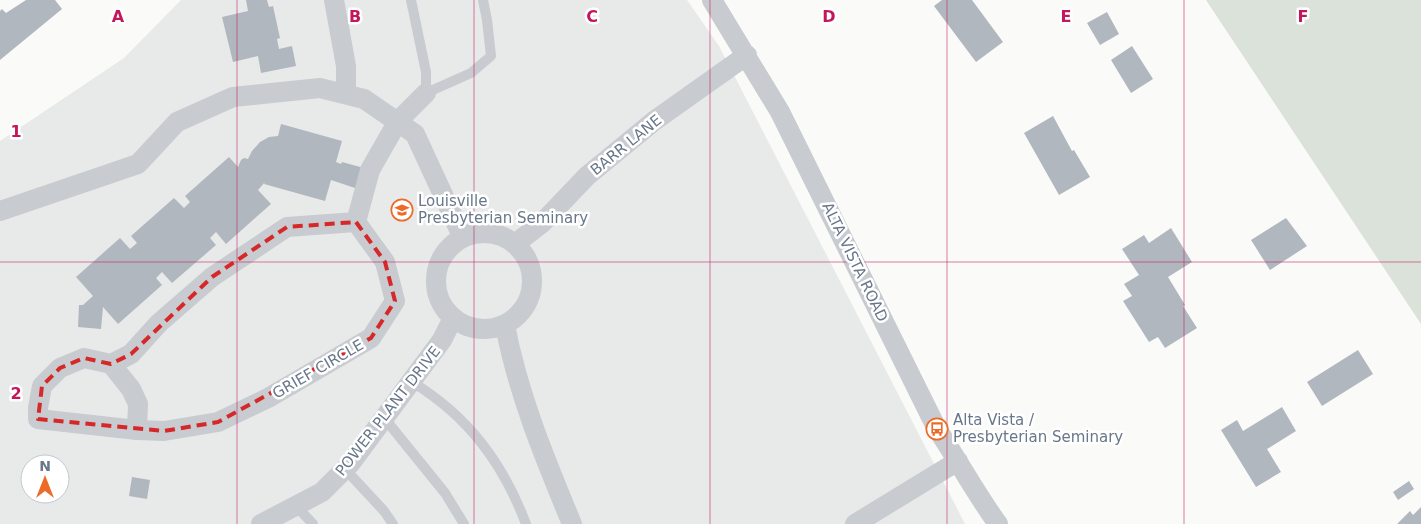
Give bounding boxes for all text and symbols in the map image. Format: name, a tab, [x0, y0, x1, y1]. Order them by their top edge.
text: A	[112, 7, 125, 26]
text: B	[349, 7, 361, 26]
text: C	[586, 7, 598, 26]
text: D	[822, 7, 836, 26]
text: E	[1061, 7, 1071, 26]
text: F	[1298, 7, 1308, 26]
street label: BARR LANE	[587, 111, 665, 179]
text: 1	[10, 122, 22, 141]
place label: Louisville Presbyterian Seminary	[418, 192, 588, 227]
school or university icon: Louisville Presbyterian Seminary	[390, 198, 414, 222]
street label: ALTA VISTA ROAD	[818, 199, 892, 325]
street label: GRIEF CIRCLE	[269, 336, 367, 402]
street label: POWER PLANT DRIVE	[332, 343, 444, 479]
text: 2	[10, 384, 22, 403]
place label: Alta Vista / Presbyterian Seminary	[953, 411, 1123, 446]
bus stop icon: Alta Vista / Presbyterian Seminary	[925, 417, 949, 441]
north arrow	[20, 454, 70, 504]
text: N	[39, 458, 51, 474]

